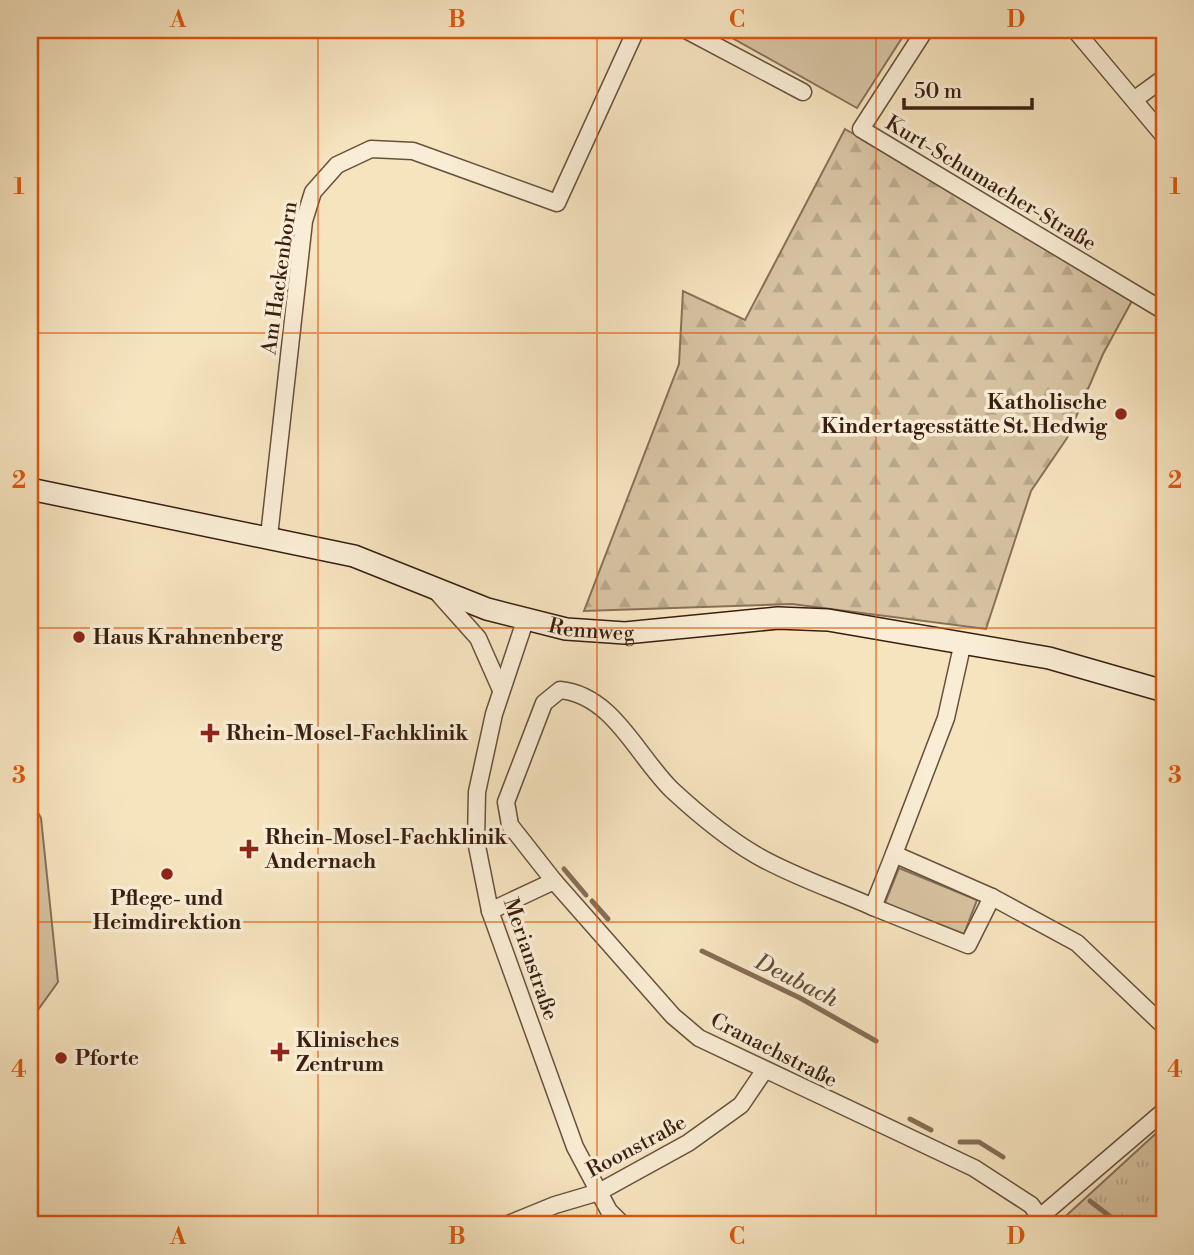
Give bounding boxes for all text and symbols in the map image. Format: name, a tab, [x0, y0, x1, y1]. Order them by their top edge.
text: A	[169, 6, 187, 34]
text: B	[448, 6, 466, 34]
text: C	[729, 6, 745, 34]
text: D	[1007, 6, 1025, 34]
scale bar	[904, 66, 1031, 110]
text: 50 m	[914, 79, 962, 105]
street label: Kurt-Schumacher-Straße	[880, 111, 1101, 257]
text: 1	[13, 173, 25, 201]
text: 1	[1169, 173, 1181, 201]
street label: Am Hackenborn	[256, 199, 304, 358]
place label: Katholische Kindertagesstätte St. Hedwig	[821, 390, 1108, 440]
marker: Katholische Kindertagesstätte St. Hedwig	[1113, 406, 1129, 422]
text: 2	[12, 467, 26, 495]
text: 2	[1168, 467, 1182, 495]
street label: Rennweg	[546, 613, 636, 647]
place label: Haus Krahnenberg	[93, 625, 284, 651]
marker: Haus Krahnenberg	[71, 629, 87, 645]
place label: Rhein-Mosel-Fachklinik	[226, 721, 469, 747]
marker: Rhein-Mosel-Fachklinik	[200, 723, 220, 743]
text: 3	[12, 762, 26, 790]
text: 3	[1168, 762, 1182, 790]
place label: Rhein-Mosel-Fachklinik Andernach	[264, 825, 508, 875]
marker: Rhein-Mosel-Fachklinik Andernach	[239, 839, 259, 859]
marker: Pflege- und Heimdirektion	[159, 866, 175, 882]
place label: Pflege- und Heimdirektion	[93, 886, 241, 936]
street label: Merianstraße	[497, 895, 563, 1024]
water label: Deubach	[750, 948, 843, 1014]
street label: Cranachstraße	[706, 1008, 841, 1094]
place label: Klinisches Zentrum	[296, 1028, 399, 1078]
marker: Klinisches Zentrum	[270, 1042, 290, 1062]
place label: Pforte	[75, 1046, 139, 1072]
marker: Pforte	[53, 1050, 69, 1066]
text: 4	[11, 1056, 27, 1084]
text: 4	[1167, 1056, 1183, 1084]
street label: Roonstraße	[582, 1110, 691, 1184]
text: A	[169, 1223, 187, 1251]
text: B	[448, 1223, 466, 1251]
text: C	[729, 1223, 745, 1251]
text: D	[1007, 1223, 1025, 1251]

